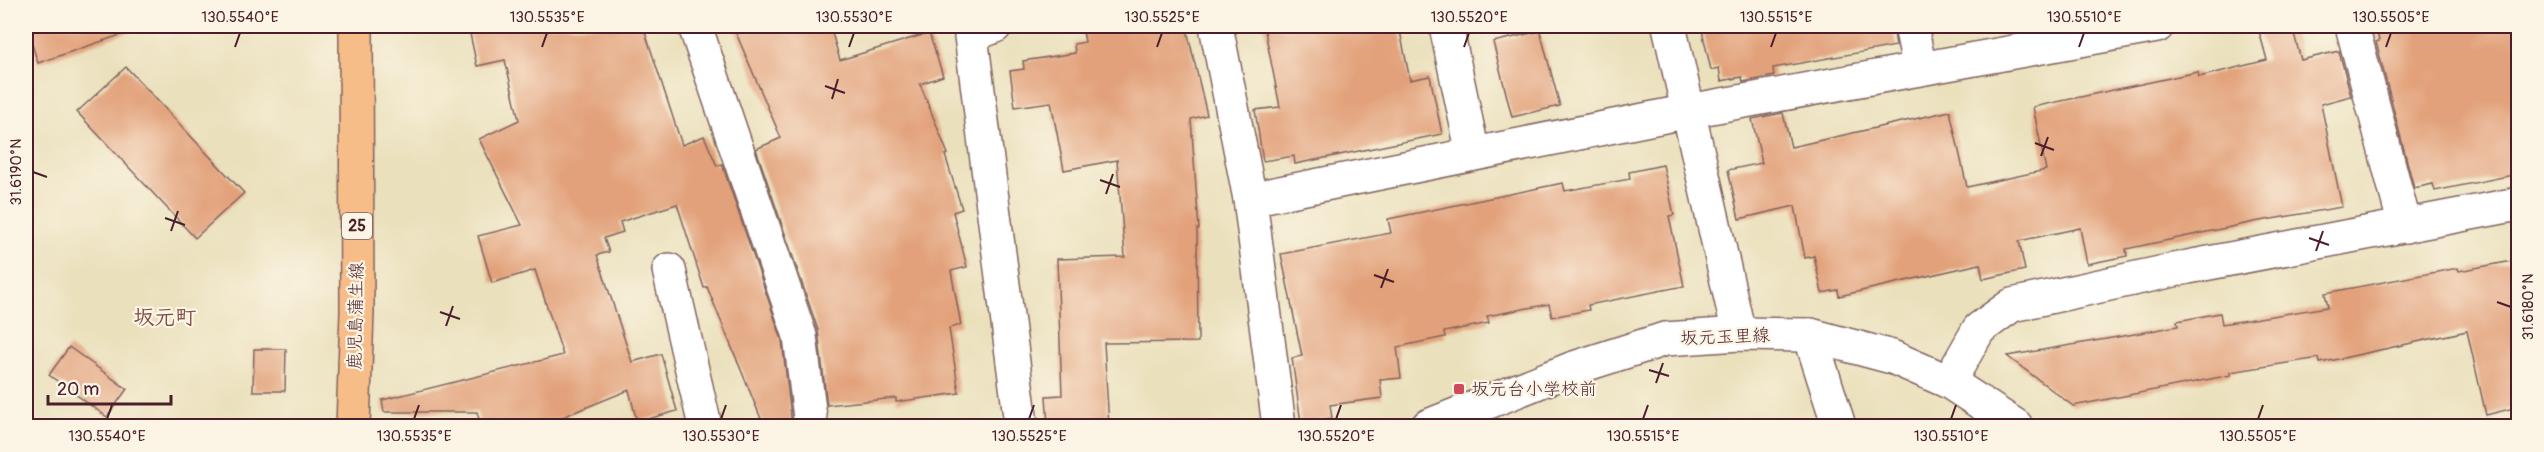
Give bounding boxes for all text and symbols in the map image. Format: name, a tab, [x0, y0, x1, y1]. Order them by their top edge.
text: 130.5540°E	[201, 8, 279, 27]
text: 130.5535°E	[510, 8, 585, 27]
text: 130.5530°E	[815, 8, 893, 27]
text: 130.5525°E	[1125, 8, 1200, 27]
text: 130.5520°E	[1430, 8, 1508, 27]
text: 130.5515°E	[1740, 8, 1812, 27]
text: 130.5510°E	[2047, 8, 2121, 27]
text: 130.5505°E	[2353, 8, 2430, 27]
text: 31.6190°N	[7, 139, 26, 205]
road number: 25	[342, 213, 372, 239]
street label: 鹿児島蒲生線	[344, 262, 368, 370]
text: 31.6180°N	[2519, 274, 2538, 340]
district label: 坂元町	[134, 304, 197, 331]
street label: 坂元玉里線	[1680, 324, 1770, 350]
scale bar	[48, 368, 171, 406]
text: 20 m	[57, 378, 99, 401]
place label: 坂元台小学校前	[1471, 378, 1597, 401]
marker: 坂元台小学校前	[1452, 382, 1466, 396]
text: 130.5540°E	[68, 427, 146, 446]
text: 130.5535°E	[377, 427, 452, 446]
text: 130.5530°E	[682, 427, 760, 446]
text: 130.5525°E	[992, 427, 1067, 446]
text: 130.5520°E	[1297, 427, 1375, 446]
text: 130.5515°E	[1607, 427, 1679, 446]
text: 130.5510°E	[1914, 427, 1988, 446]
text: 130.5505°E	[2220, 427, 2297, 446]

